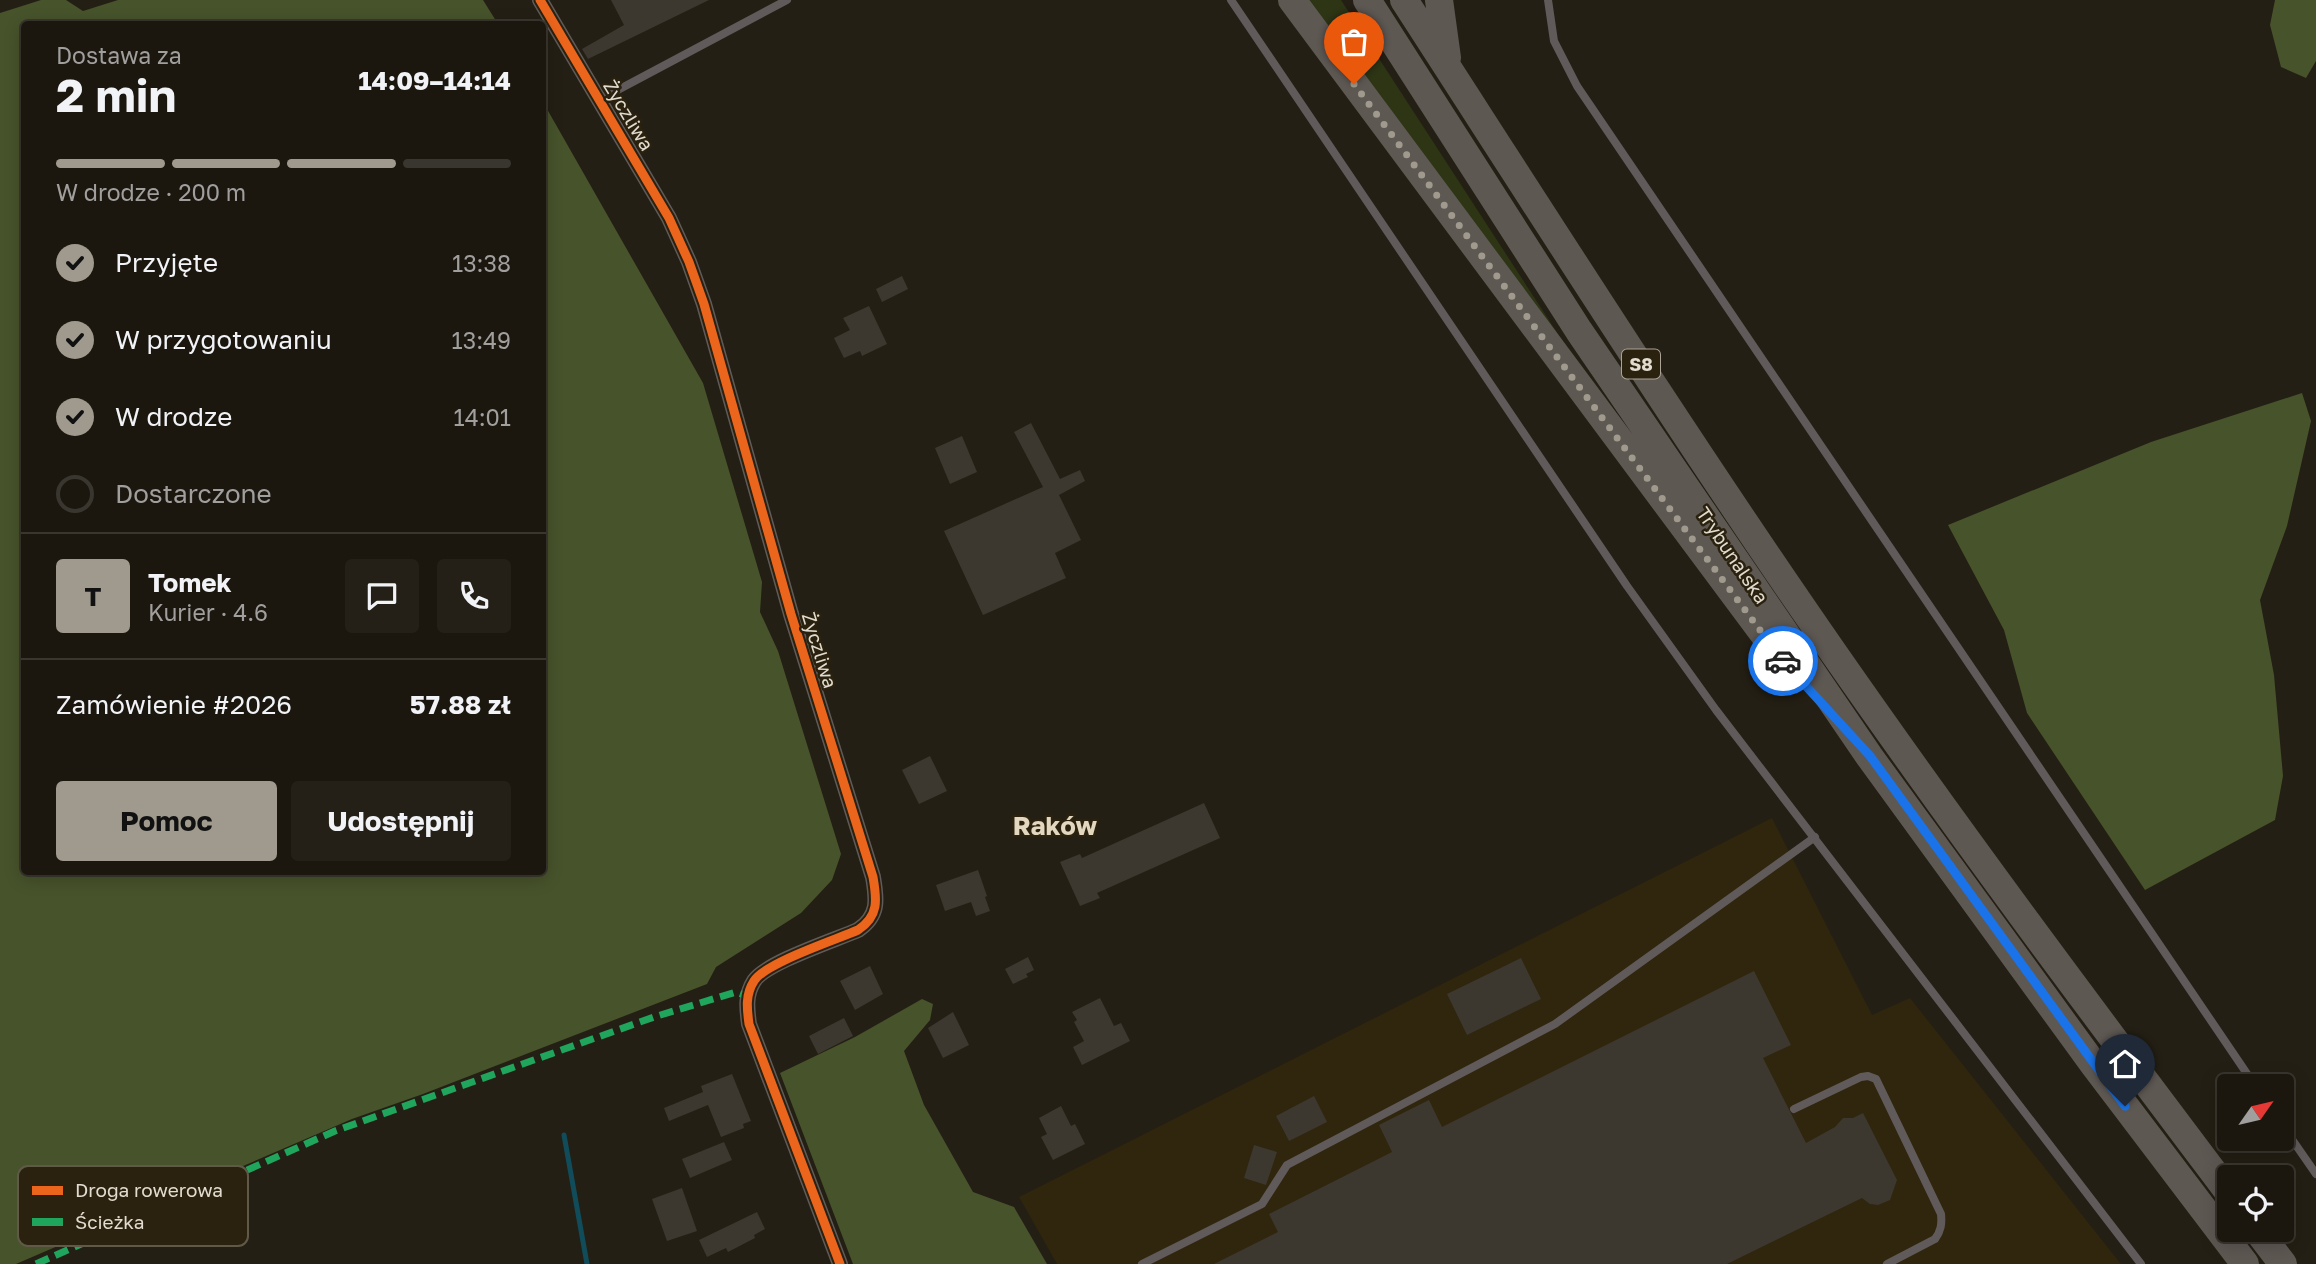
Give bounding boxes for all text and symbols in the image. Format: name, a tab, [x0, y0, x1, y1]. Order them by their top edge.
pin	[1324, 12.0, 1384, 84]
icon: bag	[1335, 23, 1373, 61]
text: Dostawa za	[56, 41, 182, 69]
text: 14:09–14:14	[358, 65, 511, 96]
text: 2 min	[56, 67, 176, 122]
street label: Życzliwa	[599, 76, 659, 154]
text: W drodze · 200 m	[56, 178, 246, 206]
icon: check	[56, 244, 94, 282]
text: Przyjęte	[115, 247, 218, 278]
text: 13:38	[452, 249, 511, 277]
icon: check	[56, 321, 94, 359]
text: W przygotowaniu	[115, 324, 332, 355]
text: 13:49	[452, 326, 511, 354]
road number: S8	[1622, 350, 1660, 378]
icon: check	[56, 398, 94, 436]
text: W drodze	[115, 401, 232, 432]
text: 14:01	[454, 403, 511, 431]
text: Dostarczone	[115, 478, 272, 509]
street label: Trybunalska	[1692, 502, 1774, 608]
button: chat	[345, 559, 419, 633]
button: phone	[437, 559, 511, 633]
text: Tomek	[148, 567, 232, 598]
text: T	[85, 581, 101, 612]
text: Kurier · 4.6	[148, 598, 268, 626]
street label: Życzliwa	[798, 609, 842, 691]
courier	[1748, 626, 1818, 696]
icon: car	[1764, 642, 1802, 680]
text: Zamówienie #2026	[56, 689, 292, 720]
text: 57.88 zł	[410, 689, 511, 720]
button: Pomoc	[56, 781, 277, 861]
button: Udostępnij	[291, 781, 511, 861]
district label: Raków	[1013, 810, 1098, 841]
pin	[2095, 1034, 2155, 1106]
icon: home	[2106, 1045, 2144, 1083]
north arrow	[2217, 1074, 2294, 1152]
map controls	[2217, 1074, 2294, 1242]
button: locate	[2217, 1165, 2294, 1242]
legend	[18, 1166, 248, 1246]
text: Droga rowerowa	[75, 1178, 223, 1201]
text: Ścieżka	[75, 1210, 145, 1233]

